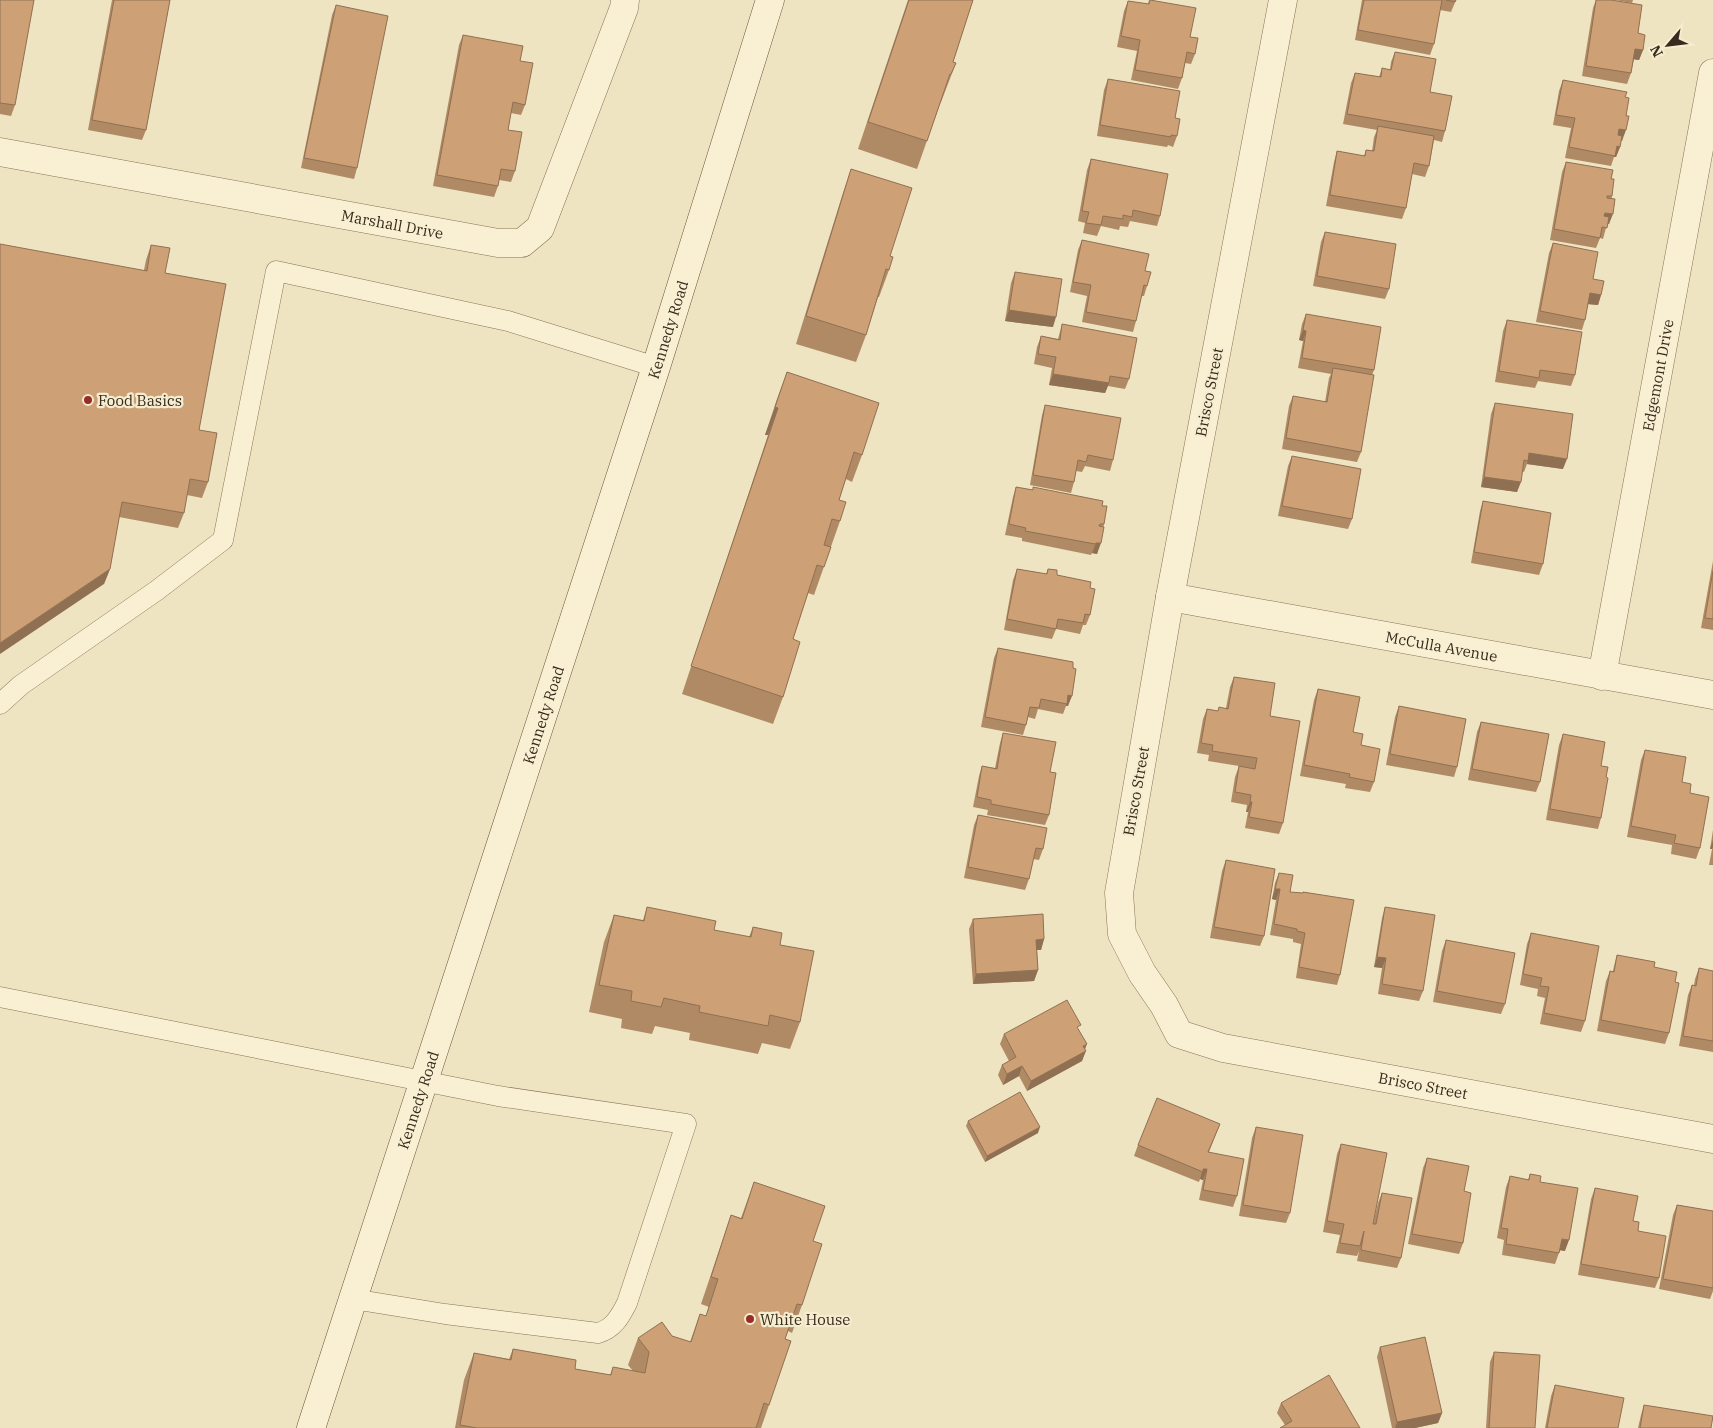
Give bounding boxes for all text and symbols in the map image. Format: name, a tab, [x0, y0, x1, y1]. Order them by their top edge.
north arrow	[1643, 20, 1693, 70]
text: N	[1646, 42, 1667, 60]
street label: Marshall Drive	[340, 205, 445, 242]
street label: Kennedy Road	[643, 278, 692, 381]
street label: Edgemont Drive	[1638, 317, 1677, 433]
street label: Brisco Street	[1191, 346, 1227, 438]
place label: Food Basics	[98, 391, 182, 410]
marker: Food Basics	[82, 394, 94, 406]
street label: McCulla Avenue	[1384, 627, 1499, 665]
street label: Kennedy Road	[518, 663, 568, 766]
street label: Brisco Street	[1119, 745, 1153, 837]
street label: Kennedy Road	[393, 1048, 443, 1151]
street label: Brisco Street	[1377, 1068, 1469, 1103]
place label: White House	[760, 1310, 850, 1329]
marker: White House	[744, 1313, 756, 1325]

